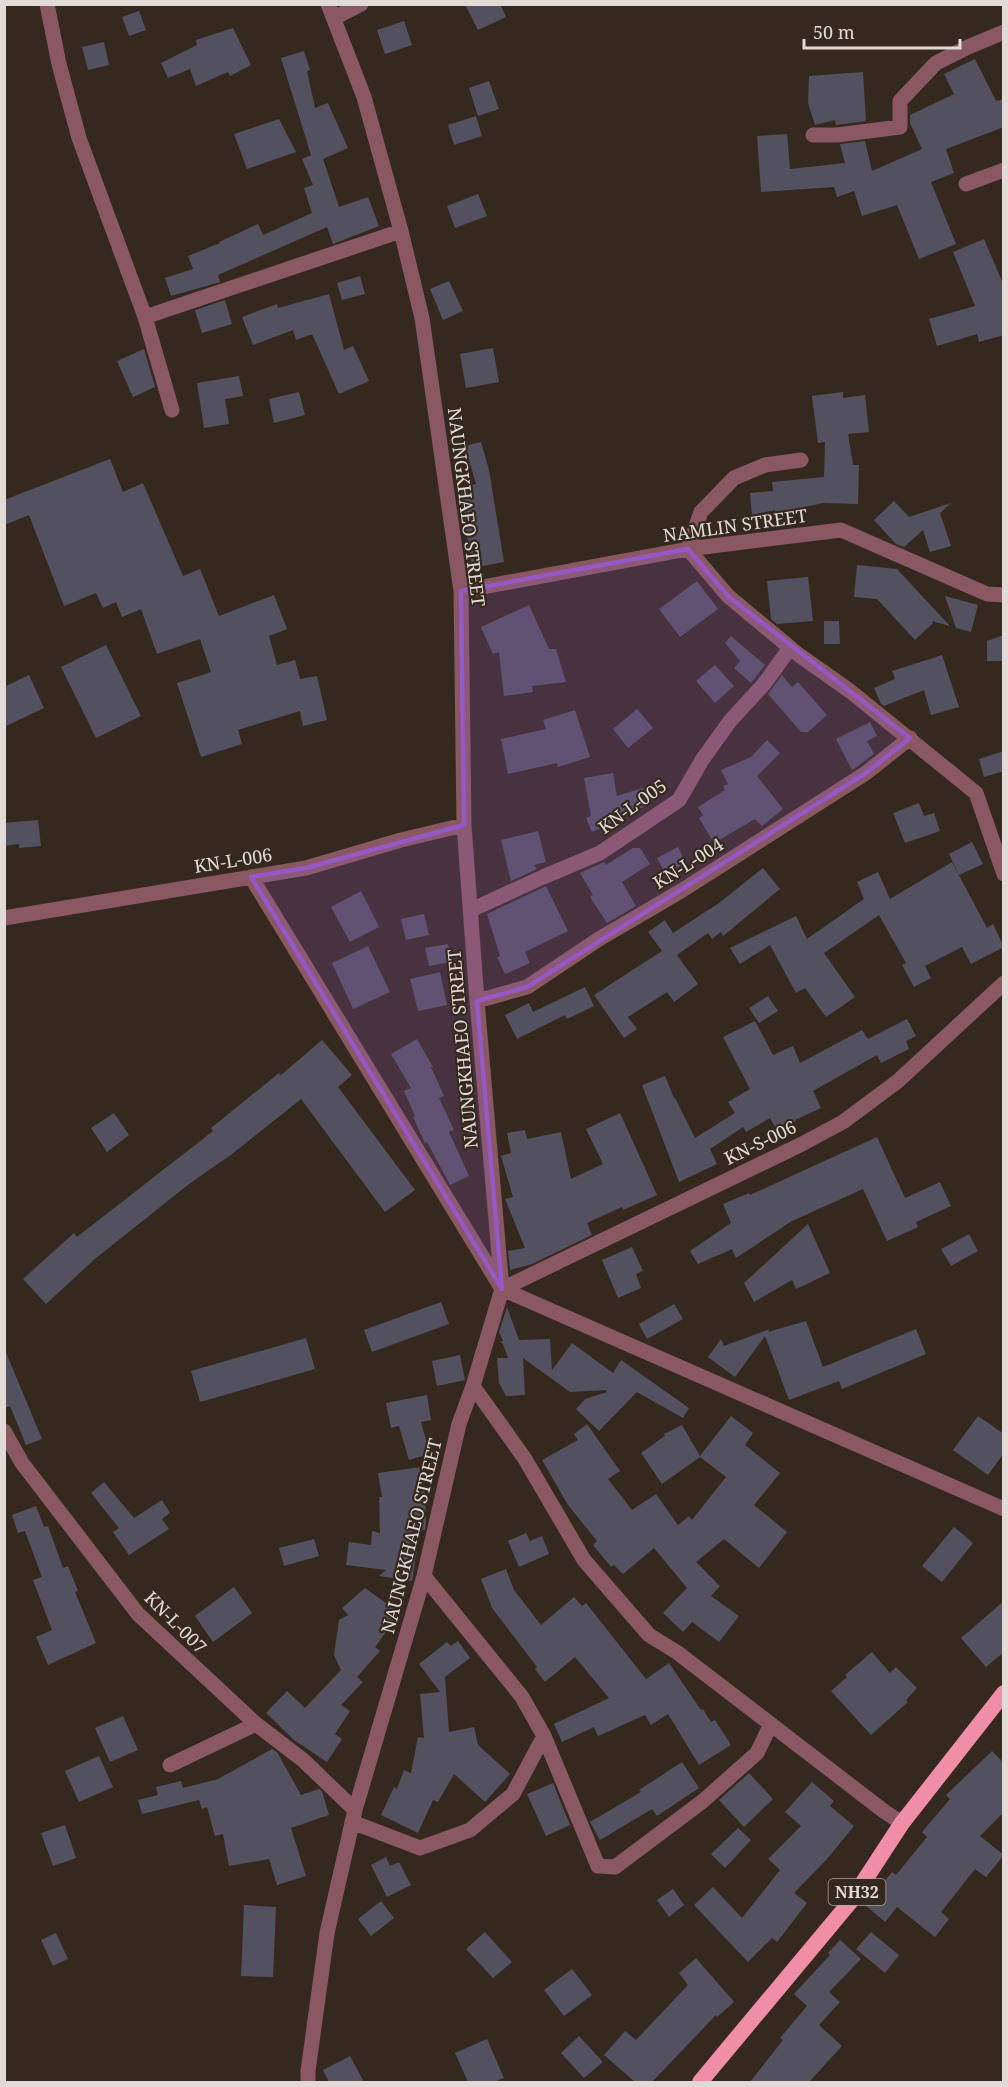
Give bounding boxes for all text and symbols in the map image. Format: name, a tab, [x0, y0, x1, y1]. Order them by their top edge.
scale bar	[804, 12, 960, 50]
text: 50 m	[813, 20, 855, 44]
street label: NAUNGKHAEO STREET	[443, 406, 491, 608]
street label: NAMLIN STREET	[661, 503, 809, 547]
street label: KN-L-005	[593, 773, 671, 839]
street label: KN-L-004	[648, 832, 728, 894]
street label: KN-L-006	[192, 842, 274, 878]
street label: NAUNGKHAEO STREET	[441, 948, 483, 1150]
street label: KN-S-006	[720, 1114, 800, 1170]
street label: NAUNGKHAEO STREET	[375, 1436, 447, 1636]
street label: KN-L-007	[140, 1586, 212, 1658]
road number: NH32	[828, 1879, 886, 1905]

